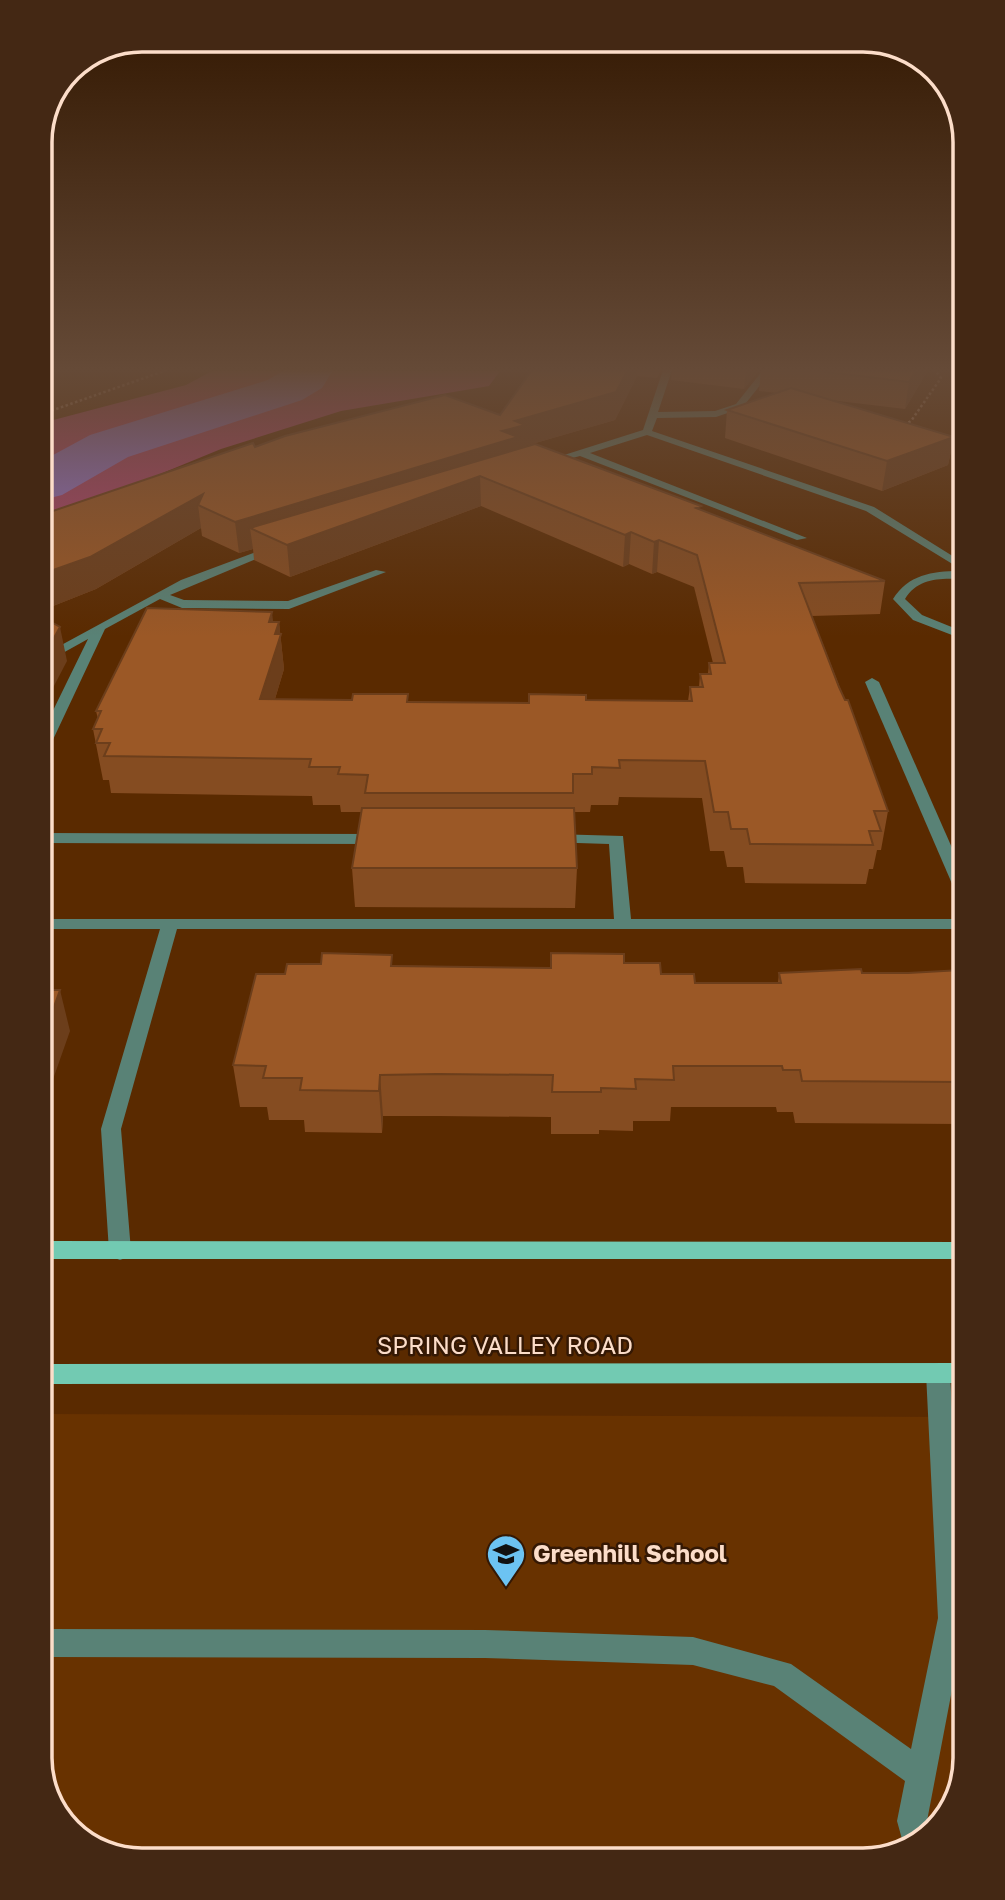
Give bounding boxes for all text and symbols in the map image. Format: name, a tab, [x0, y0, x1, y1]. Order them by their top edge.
street label: SPRING VALLEY ROAD	[377, 1330, 633, 1359]
school or university icon: Greenhill School	[485, 1533, 527, 1588]
place label: Greenhill School	[533, 1538, 727, 1567]

